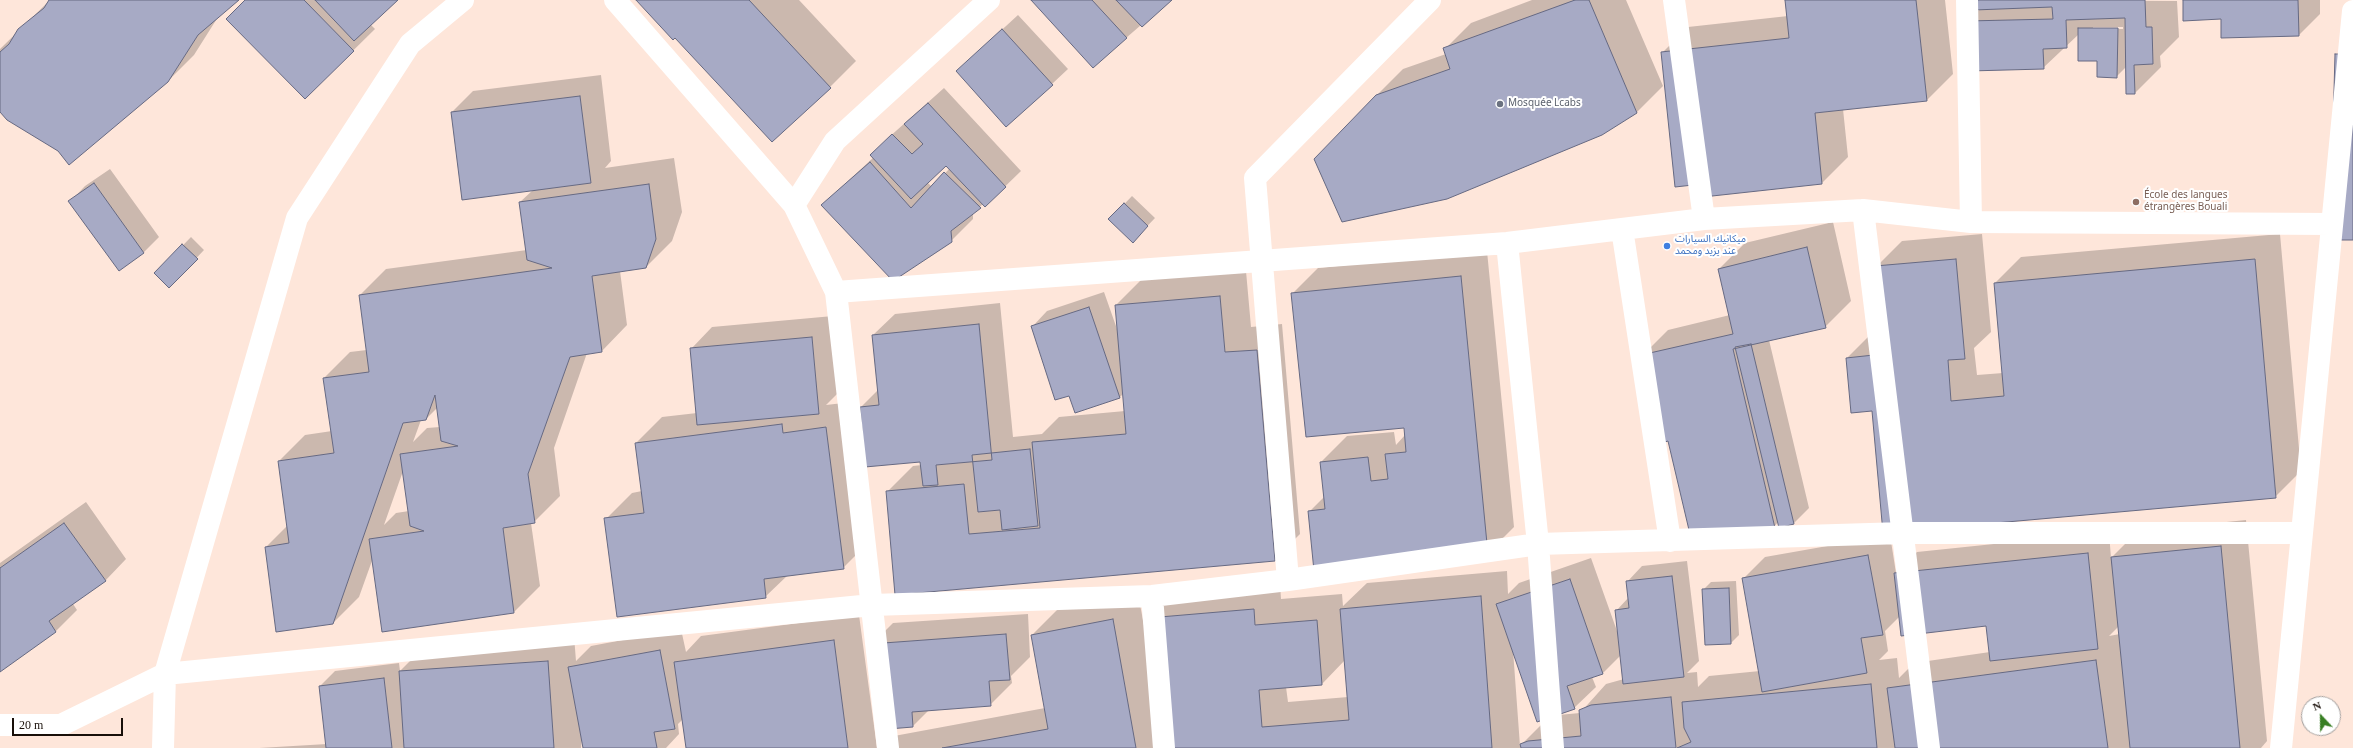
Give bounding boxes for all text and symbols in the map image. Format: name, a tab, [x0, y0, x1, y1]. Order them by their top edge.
place label: Mosquée Lcabs	[1508, 98, 1581, 110]
marker: Mosquée Lcabs	[1495, 99, 1505, 109]
place label: École des langues étrangères Bouali	[2144, 190, 2228, 214]
marker: École des langues étrangères Bouali	[2131, 197, 2141, 207]
place label: ميكانيك السيارات عند يزيد ومحمد	[1675, 234, 1746, 258]
marker: ميكانيك السيارات عند يزيد ومحمد	[1662, 241, 1672, 251]
north arrow	[2301, 696, 2341, 736]
text: N	[2311, 699, 2323, 713]
scale bar	[14, 710, 125, 736]
text: 20 m	[19, 718, 43, 732]

